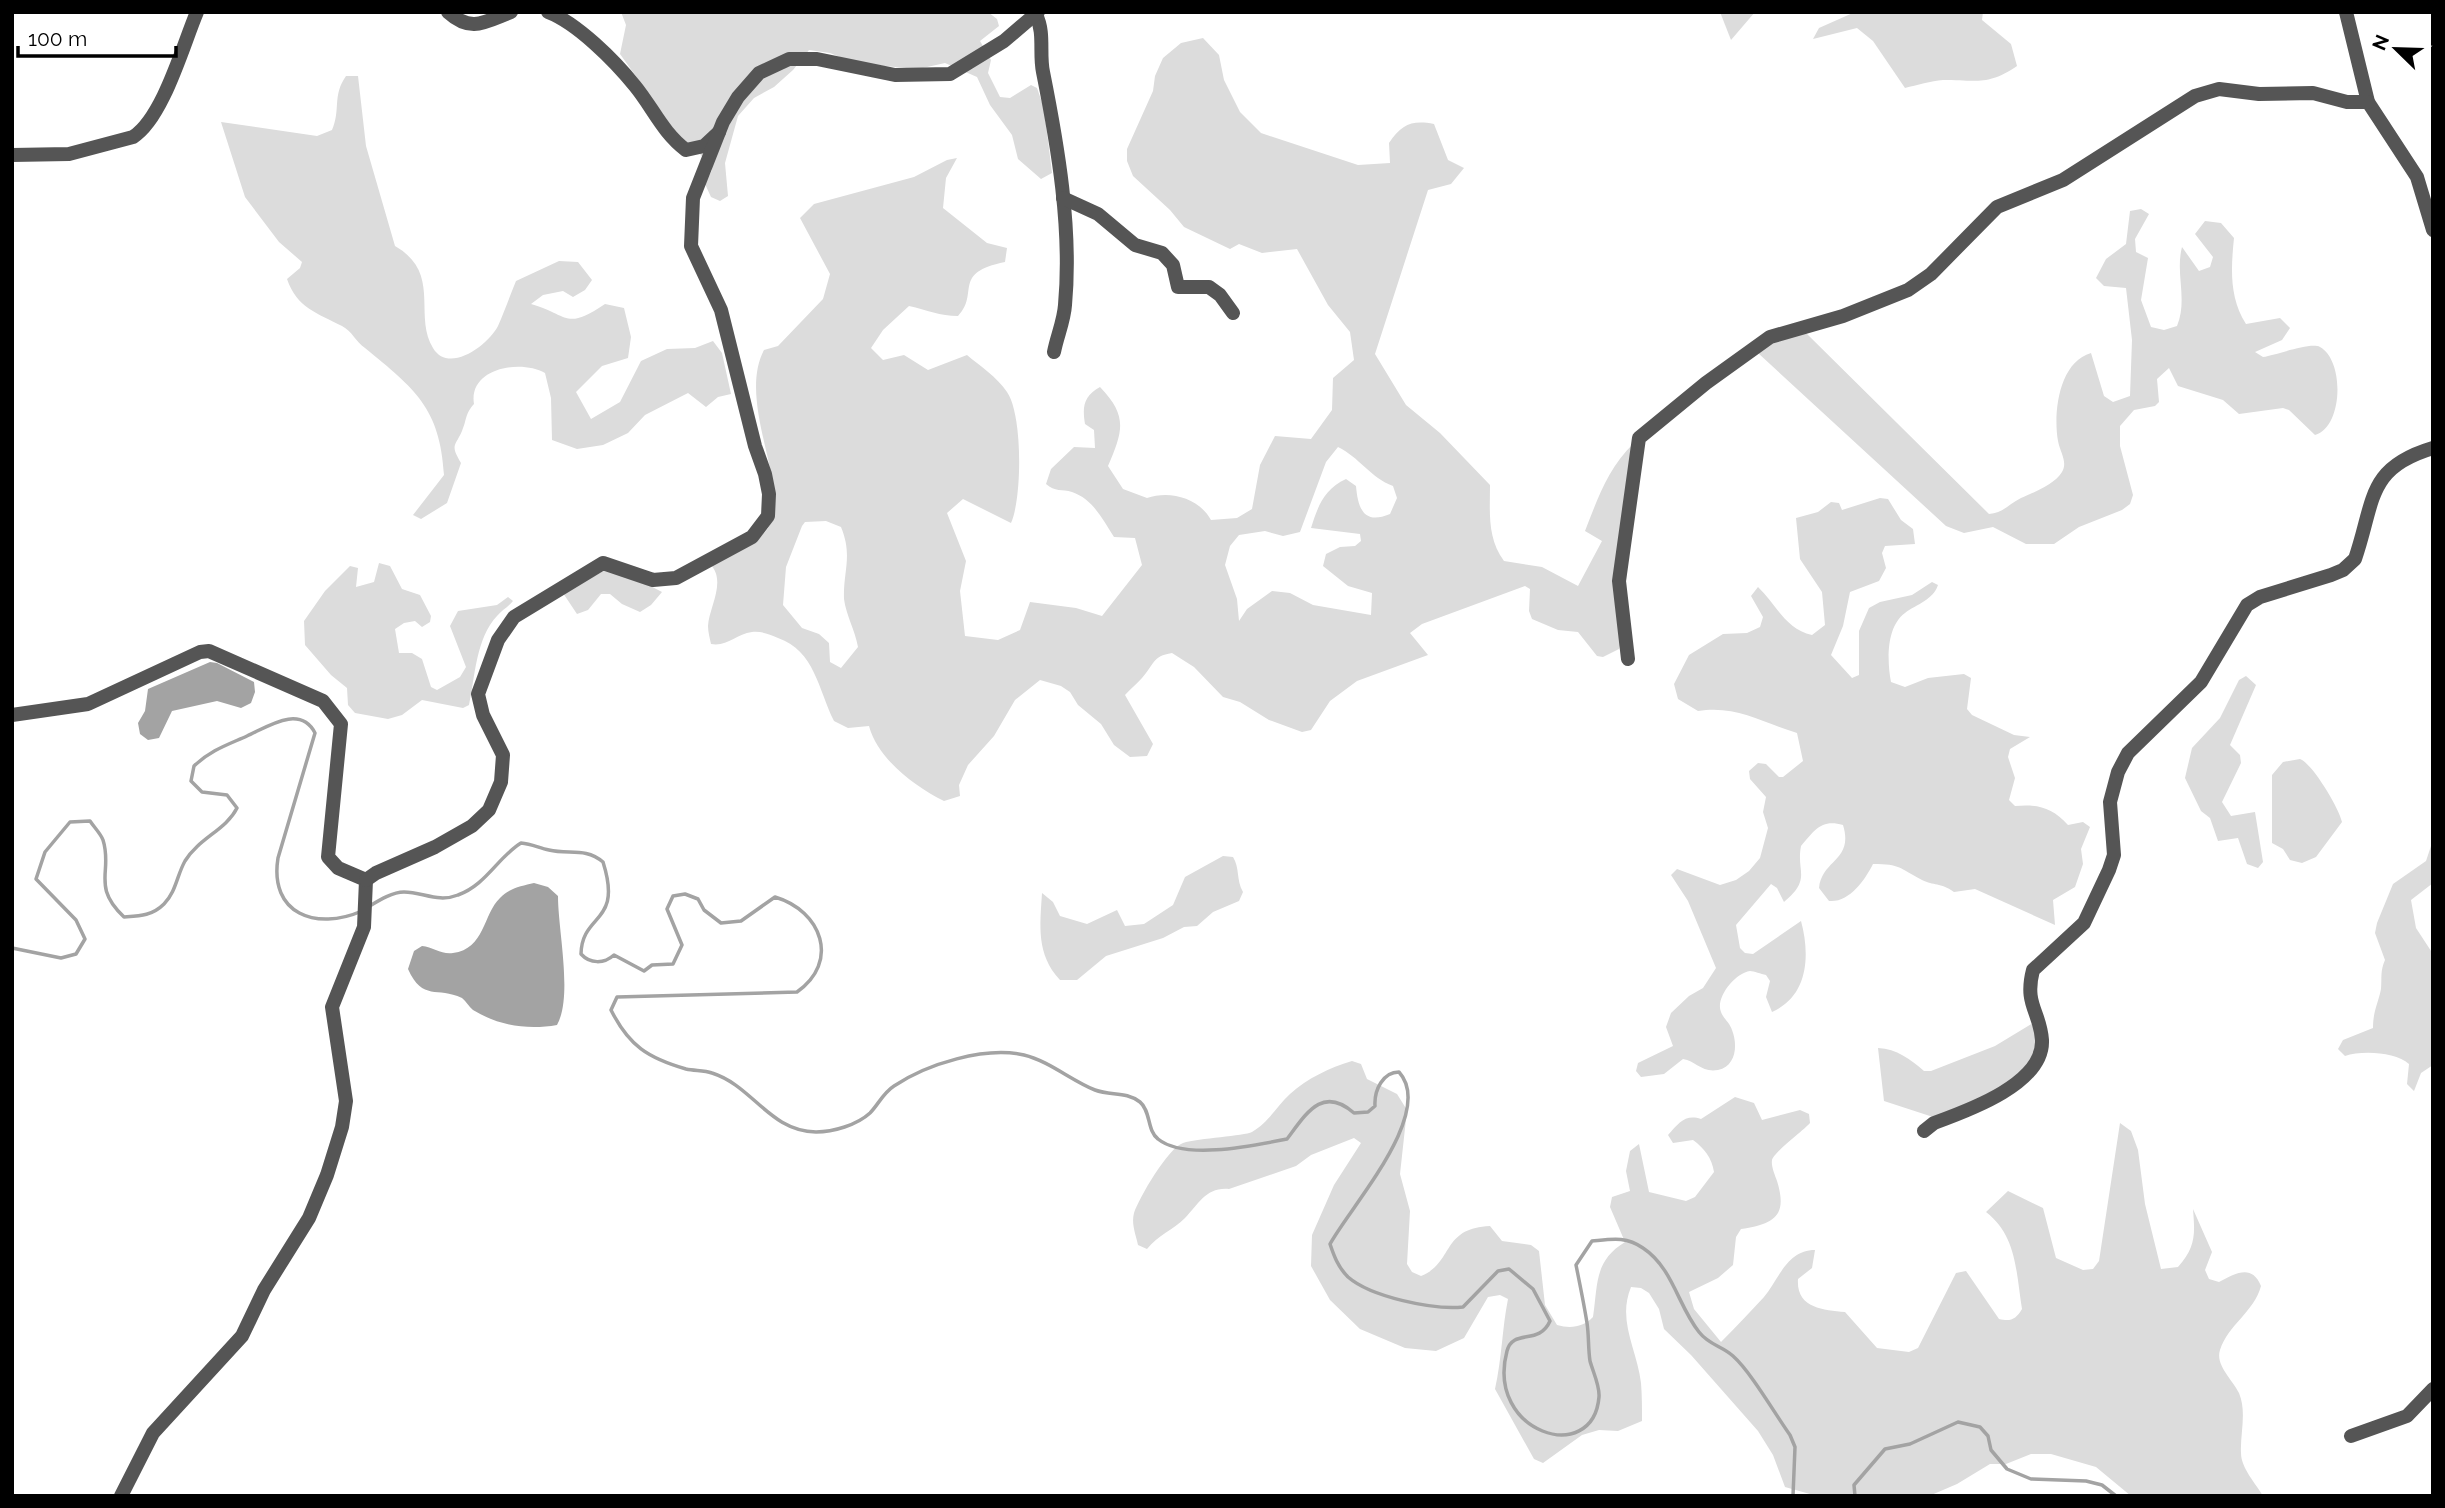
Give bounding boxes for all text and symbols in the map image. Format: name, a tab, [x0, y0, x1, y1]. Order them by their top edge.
scale bar	[18, 14, 175, 58]
north arrow	[2361, 14, 2431, 84]
text: 100 m	[28, 26, 87, 51]
text: N	[2367, 31, 2393, 53]

